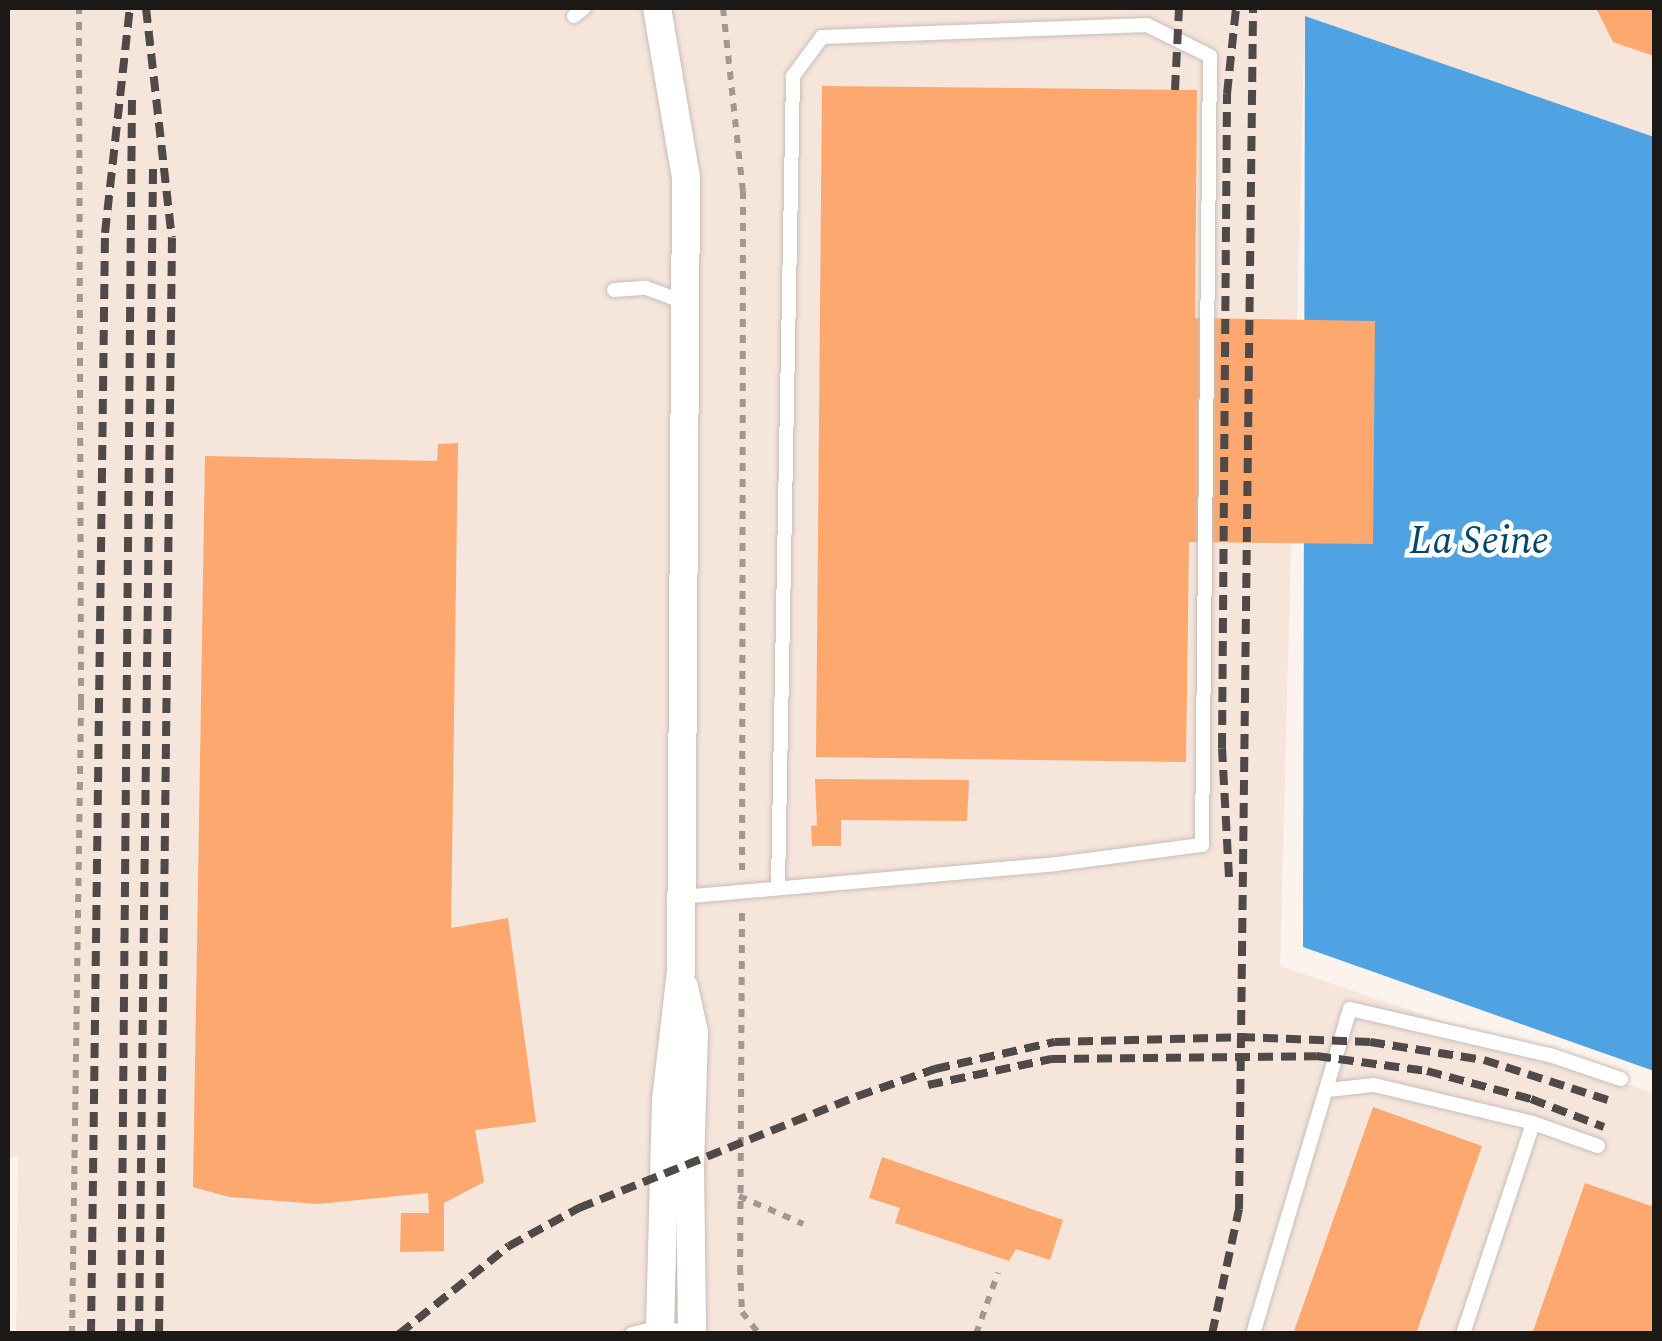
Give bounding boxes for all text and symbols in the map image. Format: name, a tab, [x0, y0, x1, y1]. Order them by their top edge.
water label: La Seine	[1409, 518, 1549, 566]

